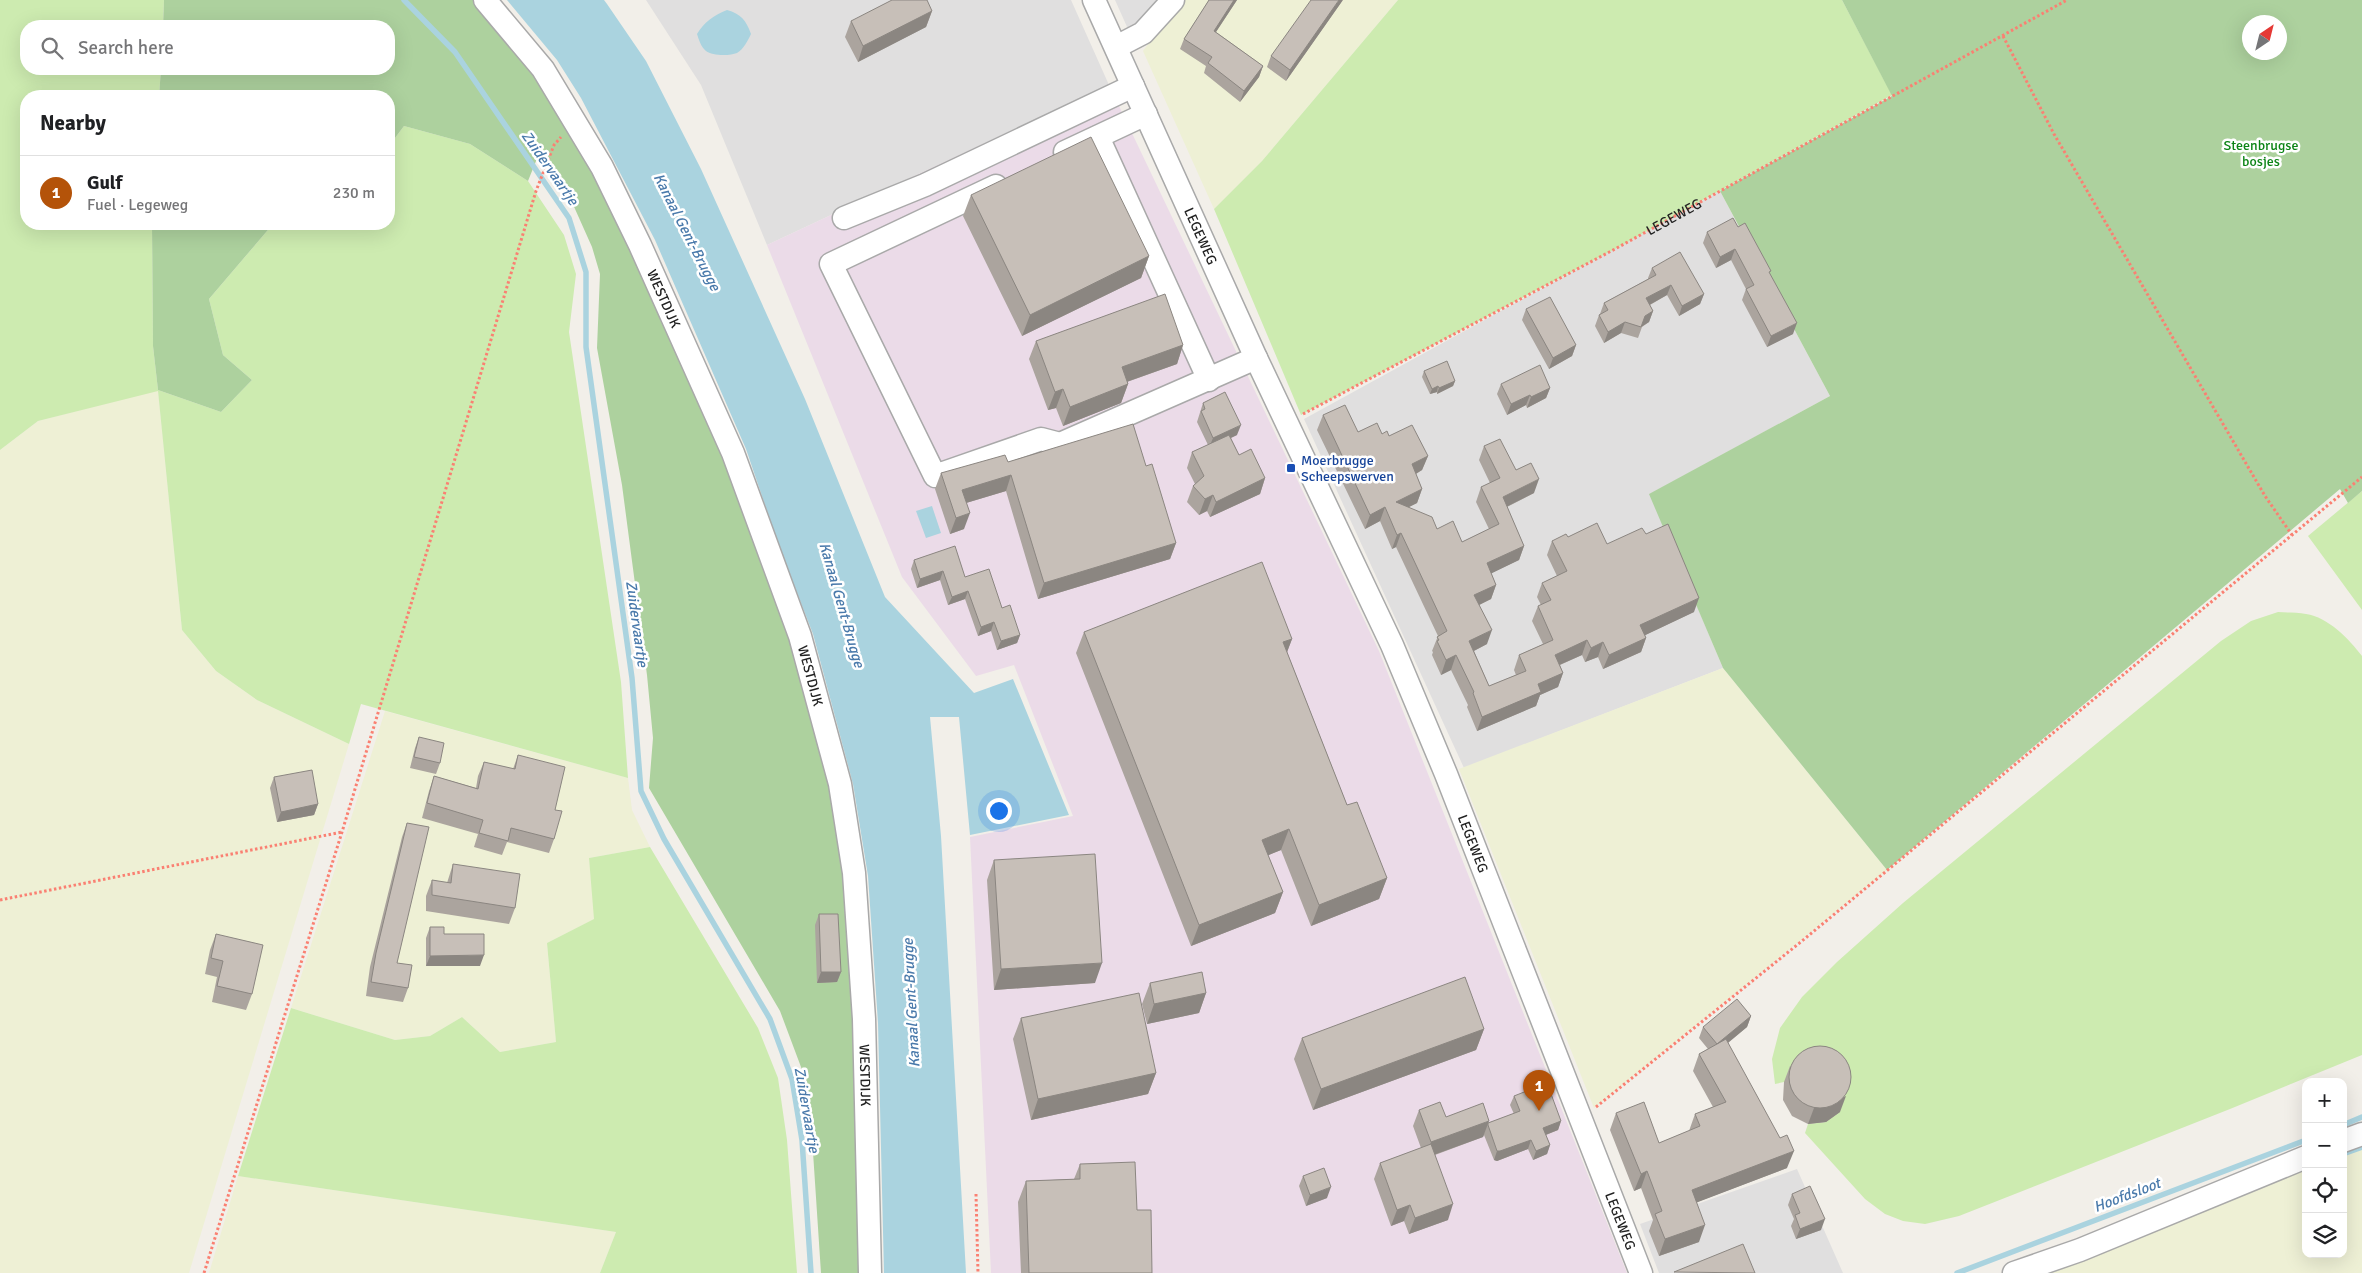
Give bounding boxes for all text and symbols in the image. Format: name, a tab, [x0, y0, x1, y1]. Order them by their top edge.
north arrow	[2242, 15, 2287, 60]
search box	[20, 20, 395, 75]
icon: search	[38, 34, 66, 62]
text: Search here	[78, 36, 174, 60]
text: Nearby	[40, 110, 106, 136]
water label: Zuidervaartje	[518, 127, 583, 210]
park label: Steenbrugse bosjes	[2224, 137, 2298, 170]
water label: Kanaal Gent-Brugge	[650, 170, 725, 295]
text: Gulf	[87, 171, 122, 195]
text: 1	[52, 183, 60, 203]
text: 230 m	[333, 183, 375, 203]
text: Fuel · Legeweg	[87, 195, 188, 215]
street label: LEGEWEG	[1643, 195, 1704, 239]
street label: LEGEWEG	[1181, 205, 1221, 267]
street label: WESTDIJK	[644, 267, 685, 331]
place label: Moerbrugge Scheepswerven	[1301, 452, 1394, 485]
marker: Moerbrugge Scheepswerven	[1285, 462, 1297, 474]
water label: Kanaal Gent-Brugge	[816, 540, 869, 671]
water label: Zuidervaartje	[622, 580, 652, 670]
street label: WESTDIJK	[794, 643, 827, 708]
your location	[986, 798, 1012, 824]
street label: LEGEWEG	[1454, 812, 1492, 875]
water label: Kanaal Gent-Brugge	[899, 936, 923, 1068]
street label: WESTDIJK	[856, 1044, 875, 1107]
water label: Zuidervaartje	[791, 1066, 824, 1156]
pin: 1	[1523, 1070, 1555, 1111]
map controls	[2302, 1078, 2347, 1258]
button: +	[2302, 1078, 2347, 1123]
button: −	[2302, 1123, 2347, 1168]
button: locate	[2302, 1168, 2347, 1213]
water label: Hoofdsloot	[2091, 1173, 2165, 1216]
street label: LEGEWEG	[1602, 1189, 1640, 1252]
button: layers	[2302, 1213, 2347, 1258]

